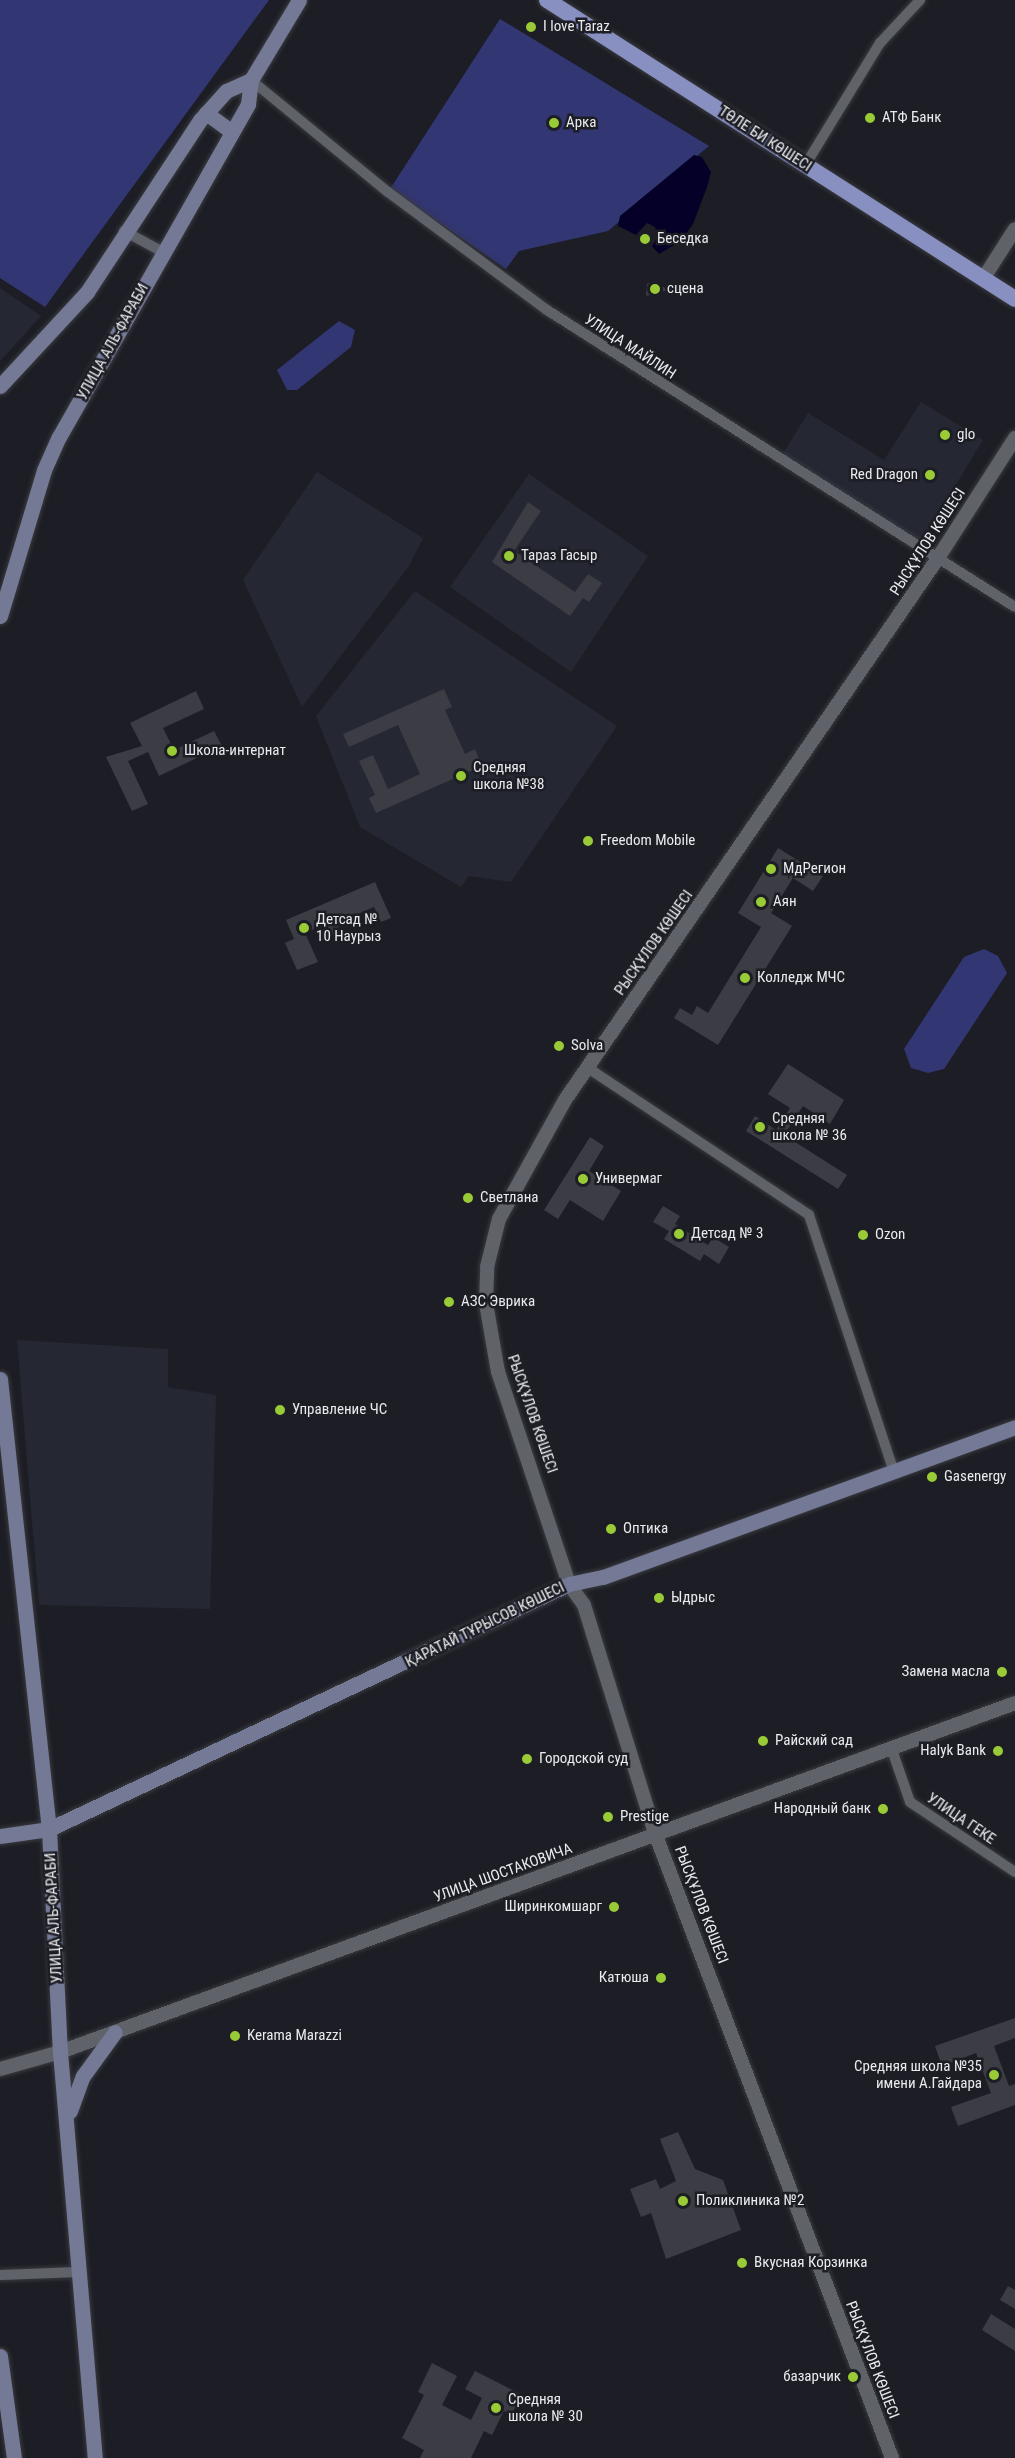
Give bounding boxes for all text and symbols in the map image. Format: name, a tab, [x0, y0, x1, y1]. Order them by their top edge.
place label: I love Taraz	[543, 18, 610, 36]
marker: I love Taraz	[524, 20, 538, 34]
street label: ТӨЛЕ БИ КӨШЕСІ	[715, 102, 815, 176]
place label: АТФ Банк	[882, 109, 941, 127]
marker: АТФ Банк	[863, 111, 877, 125]
place label: Арка	[566, 114, 596, 132]
marker: Арка	[547, 116, 561, 130]
place label: Беседка	[657, 230, 709, 248]
marker: Беседка	[638, 232, 652, 246]
place label: сцена	[667, 280, 704, 298]
street label: УЛИЦА АЛЬ-ФАРАБИ	[74, 281, 152, 403]
marker: сцена	[648, 282, 662, 296]
street label: УЛИЦА МАЙЛИН	[581, 311, 679, 383]
place label: glo	[957, 426, 975, 444]
marker: glo	[938, 428, 952, 442]
place label: Red Dragon	[850, 466, 918, 484]
marker: Red Dragon	[923, 468, 937, 482]
street label: РЫСҚҰЛОВ КӨШЕСІ	[887, 485, 969, 599]
place label: Тараз Гасыр	[521, 547, 597, 565]
marker: Тараз Гасыр	[502, 549, 516, 563]
place label: Школа-интернат	[184, 742, 286, 760]
marker: Школа-интернат	[165, 744, 179, 758]
place label: Средняя школа №38	[473, 758, 544, 793]
marker: Средняя школа №38	[454, 769, 468, 783]
place label: Freedom Mobile	[600, 832, 695, 850]
marker: Freedom Mobile	[581, 834, 595, 848]
place label: МдРегион	[783, 860, 846, 878]
marker: МдРегион	[764, 862, 778, 876]
street label: РЫСҚҰЛОВ КӨШЕСІ	[611, 887, 697, 999]
place label: Аян	[773, 893, 797, 911]
marker: Аян	[754, 895, 768, 909]
place label: Детсад № 10 Наурыз	[316, 910, 381, 945]
marker: Детсад № 10 Наурыз	[297, 921, 311, 935]
place label: Колледж МЧС	[757, 969, 845, 987]
marker: Колледж МЧС	[738, 971, 752, 985]
place label: Solva	[571, 1037, 603, 1055]
marker: Solva	[552, 1039, 566, 1053]
place label: Средняя школа № 36	[772, 1109, 847, 1144]
marker: Средняя школа № 36	[753, 1120, 767, 1134]
place label: Универмаг	[595, 1170, 662, 1188]
marker: Универмаг	[576, 1172, 590, 1186]
place label: Светлана	[480, 1189, 538, 1207]
marker: Светлана	[461, 1191, 475, 1205]
place label: Детсад № 3	[691, 1225, 763, 1243]
place label: Ozon	[875, 1226, 905, 1244]
marker: Детсад № 3	[672, 1227, 686, 1241]
marker: Ozon	[856, 1228, 870, 1242]
place label: АЗС Эврика	[461, 1293, 535, 1311]
marker: АЗС Эврика	[442, 1295, 456, 1309]
street label: РЫСҚҰЛОВ КӨШЕСІ	[503, 1352, 561, 1476]
place label: Управление ЧС	[292, 1401, 387, 1419]
marker: Управление ЧС	[273, 1403, 287, 1417]
place label: Gasenergy	[944, 1468, 1006, 1486]
marker: Gasenergy	[925, 1470, 939, 1484]
place label: Оптика	[623, 1520, 668, 1538]
marker: Оптика	[604, 1522, 618, 1536]
street label: ҚАРАТАЙ ТҰРЫСОВ КӨШЕСІ	[402, 1579, 568, 1671]
place label: Ыдрыс	[671, 1589, 715, 1607]
marker: Ыдрыс	[652, 1591, 666, 1605]
place label: Замена масла	[901, 1663, 990, 1681]
marker: Замена масла	[995, 1665, 1009, 1679]
place label: Райский сад	[775, 1732, 853, 1750]
marker: Райский сад	[756, 1734, 770, 1748]
place label: Halyk Bank	[920, 1742, 986, 1760]
marker: Halyk Bank	[991, 1744, 1005, 1758]
place label: Городской суд	[539, 1750, 628, 1768]
marker: Городской суд	[520, 1752, 534, 1766]
street label: УЛИЦА ГЕКЕ	[923, 1790, 999, 1848]
place label: Народный банк	[774, 1800, 871, 1818]
marker: Народный банк	[876, 1802, 890, 1816]
place label: Prestige	[620, 1808, 669, 1826]
marker: Prestige	[601, 1810, 615, 1824]
street label: УЛИЦА ШОСТАКОВИЧА	[431, 1840, 575, 1906]
street label: РЫСҚҰЛОВ КӨШЕСІ	[670, 1844, 732, 1966]
street label: УЛИЦА АЛЬ-ФАРАБИ	[42, 1852, 66, 1984]
place label: Ширинкомшарг	[504, 1898, 602, 1916]
marker: Ширинкомшарг	[607, 1900, 621, 1914]
place label: Катюша	[599, 1969, 649, 1987]
marker: Катюша	[654, 1971, 668, 1985]
place label: Kerama Marazzi	[247, 2027, 342, 2045]
marker: Kerama Marazzi	[228, 2029, 242, 2043]
place label: Средняя школа №35 имени А.Гайдара	[854, 2057, 982, 2092]
marker: Средняя школа №35 имени А.Гайдара	[987, 2068, 1001, 2082]
marker: Поликлиника №2	[674, 2192, 692, 2210]
place label: Поликлиника №2	[696, 2192, 804, 2210]
place label: Вкусная Корзинка	[754, 2254, 867, 2272]
marker: Вкусная Корзинка	[735, 2256, 749, 2270]
street label: РЫСҚҰЛОВ КӨШЕСІ	[841, 2299, 903, 2421]
place label: базарчик	[783, 2368, 841, 2386]
marker: базарчик	[846, 2370, 860, 2384]
place label: Средняя школа № 30	[508, 2390, 583, 2425]
marker: Средняя школа № 30	[489, 2401, 503, 2415]

